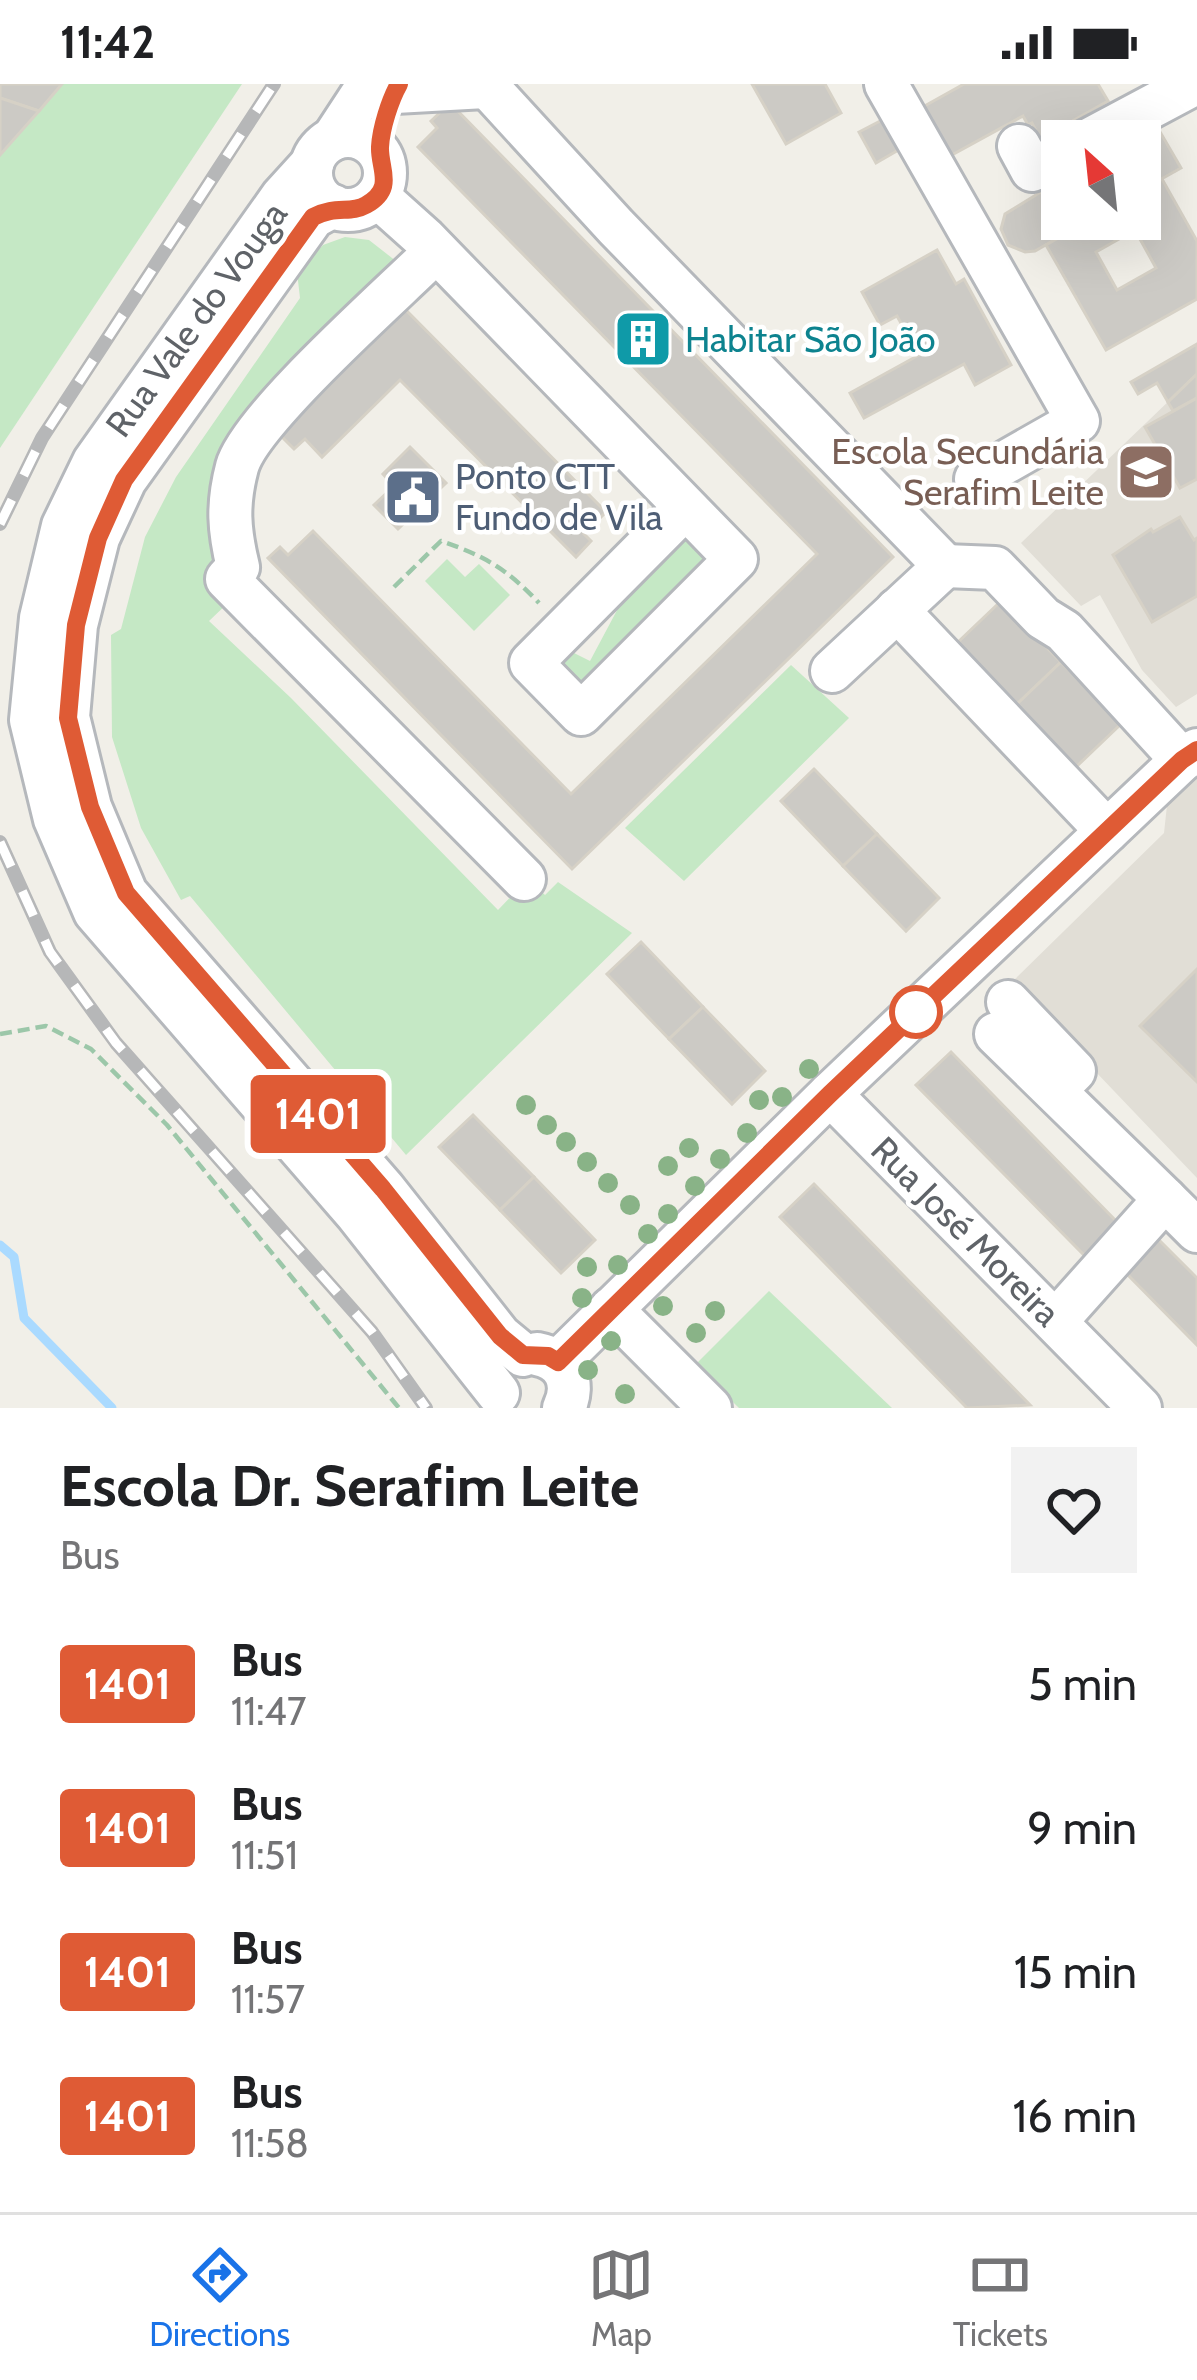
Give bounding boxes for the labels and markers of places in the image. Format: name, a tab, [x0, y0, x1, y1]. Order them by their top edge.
building icon: Habitar São João	[612, 308, 674, 370]
place label: Habitar São João	[685, 317, 936, 361]
place label: Escola Secundária Serafim Leite	[831, 429, 1104, 514]
school or university icon: Escola Secundária Serafim Leite	[1115, 441, 1177, 503]
place label: Ponto CTT Fundo de Vila	[455, 454, 663, 539]
public building icon: Ponto CTT Fundo de Vila	[382, 466, 444, 528]
unlabelled marker	[891, 987, 941, 1037]

